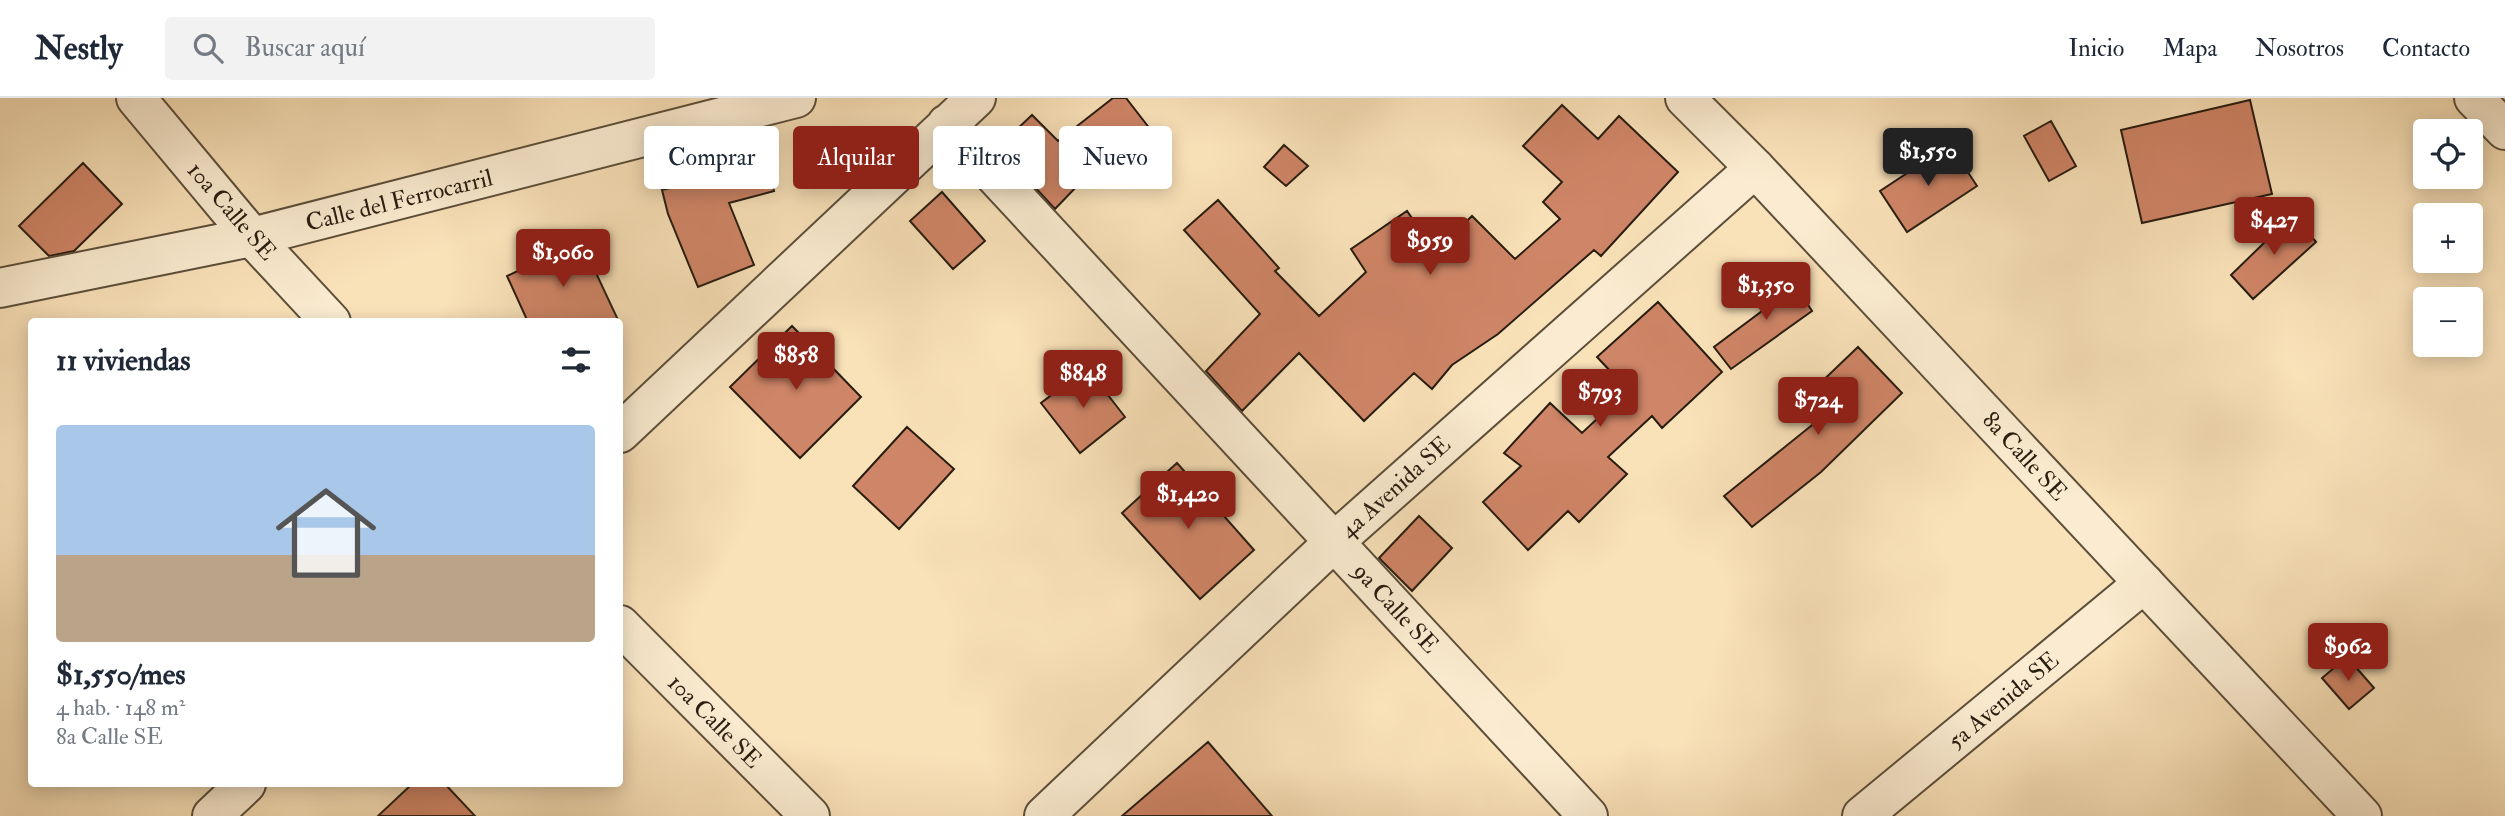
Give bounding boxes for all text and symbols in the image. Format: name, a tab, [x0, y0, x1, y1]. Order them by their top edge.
search box	[165, 17, 655, 80]
text: Nestly	[35, 28, 123, 69]
icon: search	[189, 29, 227, 67]
text: Buscar aquí	[245, 32, 365, 64]
text: Inicio	[2069, 33, 2124, 64]
text: Mapa	[2162, 33, 2217, 64]
text: Nosotros	[2255, 33, 2344, 64]
text: Contacto	[2382, 33, 2470, 64]
map controls	[2413, 119, 2483, 357]
button: locate	[2413, 119, 2483, 189]
chip: Comprar	[644, 126, 779, 189]
chip: Alquilar	[793, 126, 919, 189]
chip: Filtros	[933, 126, 1045, 189]
chip: Nuevo	[1059, 126, 1172, 189]
pin: $1,550	[1871, 129, 1985, 188]
text: $1,550	[1899, 136, 1957, 165]
street label: 10a Calle SE	[180, 156, 283, 267]
street label: Calle del Ferrocarril	[302, 162, 496, 239]
pin: $427	[2233, 198, 2315, 257]
button: +	[2413, 203, 2483, 273]
text: $427	[2250, 205, 2298, 234]
pin: $959	[1389, 218, 1471, 277]
text: $959	[1407, 225, 1453, 254]
pin: $1,060	[506, 230, 620, 289]
text: $1,060	[532, 237, 594, 266]
pin: $1,350	[1709, 262, 1823, 322]
text: $1,350	[1737, 270, 1795, 299]
button: −	[2413, 287, 2483, 357]
pin: $858	[755, 332, 837, 392]
text: $858	[774, 340, 818, 369]
icon: filters	[557, 341, 595, 379]
text: 11 viviendas	[56, 342, 191, 379]
pin: $848	[1042, 350, 1124, 410]
text: $848	[1059, 358, 1107, 387]
pin: $793	[1559, 370, 1641, 429]
text: $793	[1578, 377, 1622, 406]
pin: $724	[1777, 378, 1859, 437]
text: $724	[1794, 385, 1842, 414]
street label: 8a Calle SE	[1975, 405, 2074, 508]
street label: 4a Avenida SE	[1333, 429, 1457, 545]
icon: home	[263, 470, 389, 596]
pin: $1,420	[1131, 472, 1245, 531]
text: $1,420	[1156, 479, 1220, 508]
street label: 9a Calle SE	[1345, 555, 1445, 660]
pin: $962	[2307, 624, 2389, 683]
text: $962	[2324, 631, 2372, 660]
street label: 5a Avenida SE	[1941, 645, 2065, 756]
text: $1,550/mes	[56, 656, 186, 693]
street label: 10a Calle SE	[661, 668, 768, 775]
text: 4 hab. · 148 m²	[56, 693, 185, 722]
text: 8a Calle SE	[56, 722, 163, 751]

